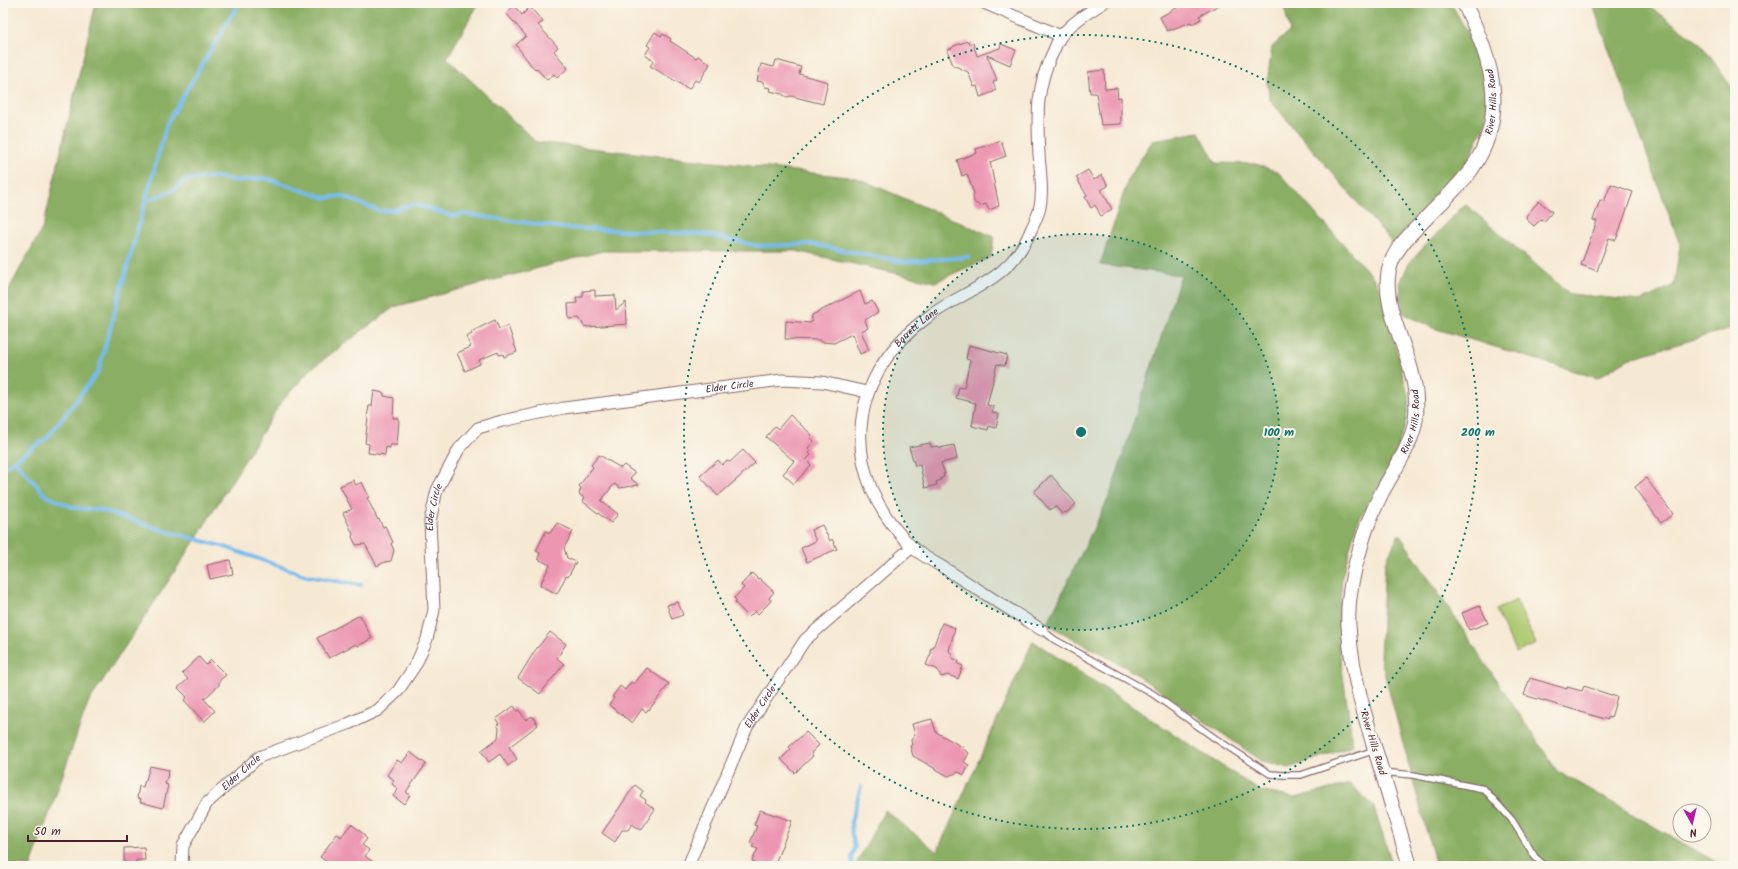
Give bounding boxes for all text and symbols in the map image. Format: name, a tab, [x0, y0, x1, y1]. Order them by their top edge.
street label: River Hills Road	[1481, 66, 1501, 137]
street label: Barrett Lane	[890, 304, 942, 351]
street label: Elder Circle	[705, 376, 755, 398]
street label: River Hills Road	[1396, 387, 1424, 457]
text: 100 m	[1264, 423, 1294, 442]
text: 200 m	[1461, 423, 1495, 442]
centre of rings	[1074, 425, 1088, 439]
street label: Elder Circle	[422, 480, 447, 531]
street label: Elder Circle	[740, 682, 781, 732]
street label: River Hills Road	[1356, 709, 1391, 778]
street label: Elder Circle	[218, 750, 265, 795]
north arrow	[1672, 803, 1712, 843]
scale bar	[28, 817, 127, 843]
text: 50 m	[34, 822, 61, 841]
text: N	[1689, 823, 1698, 841]

